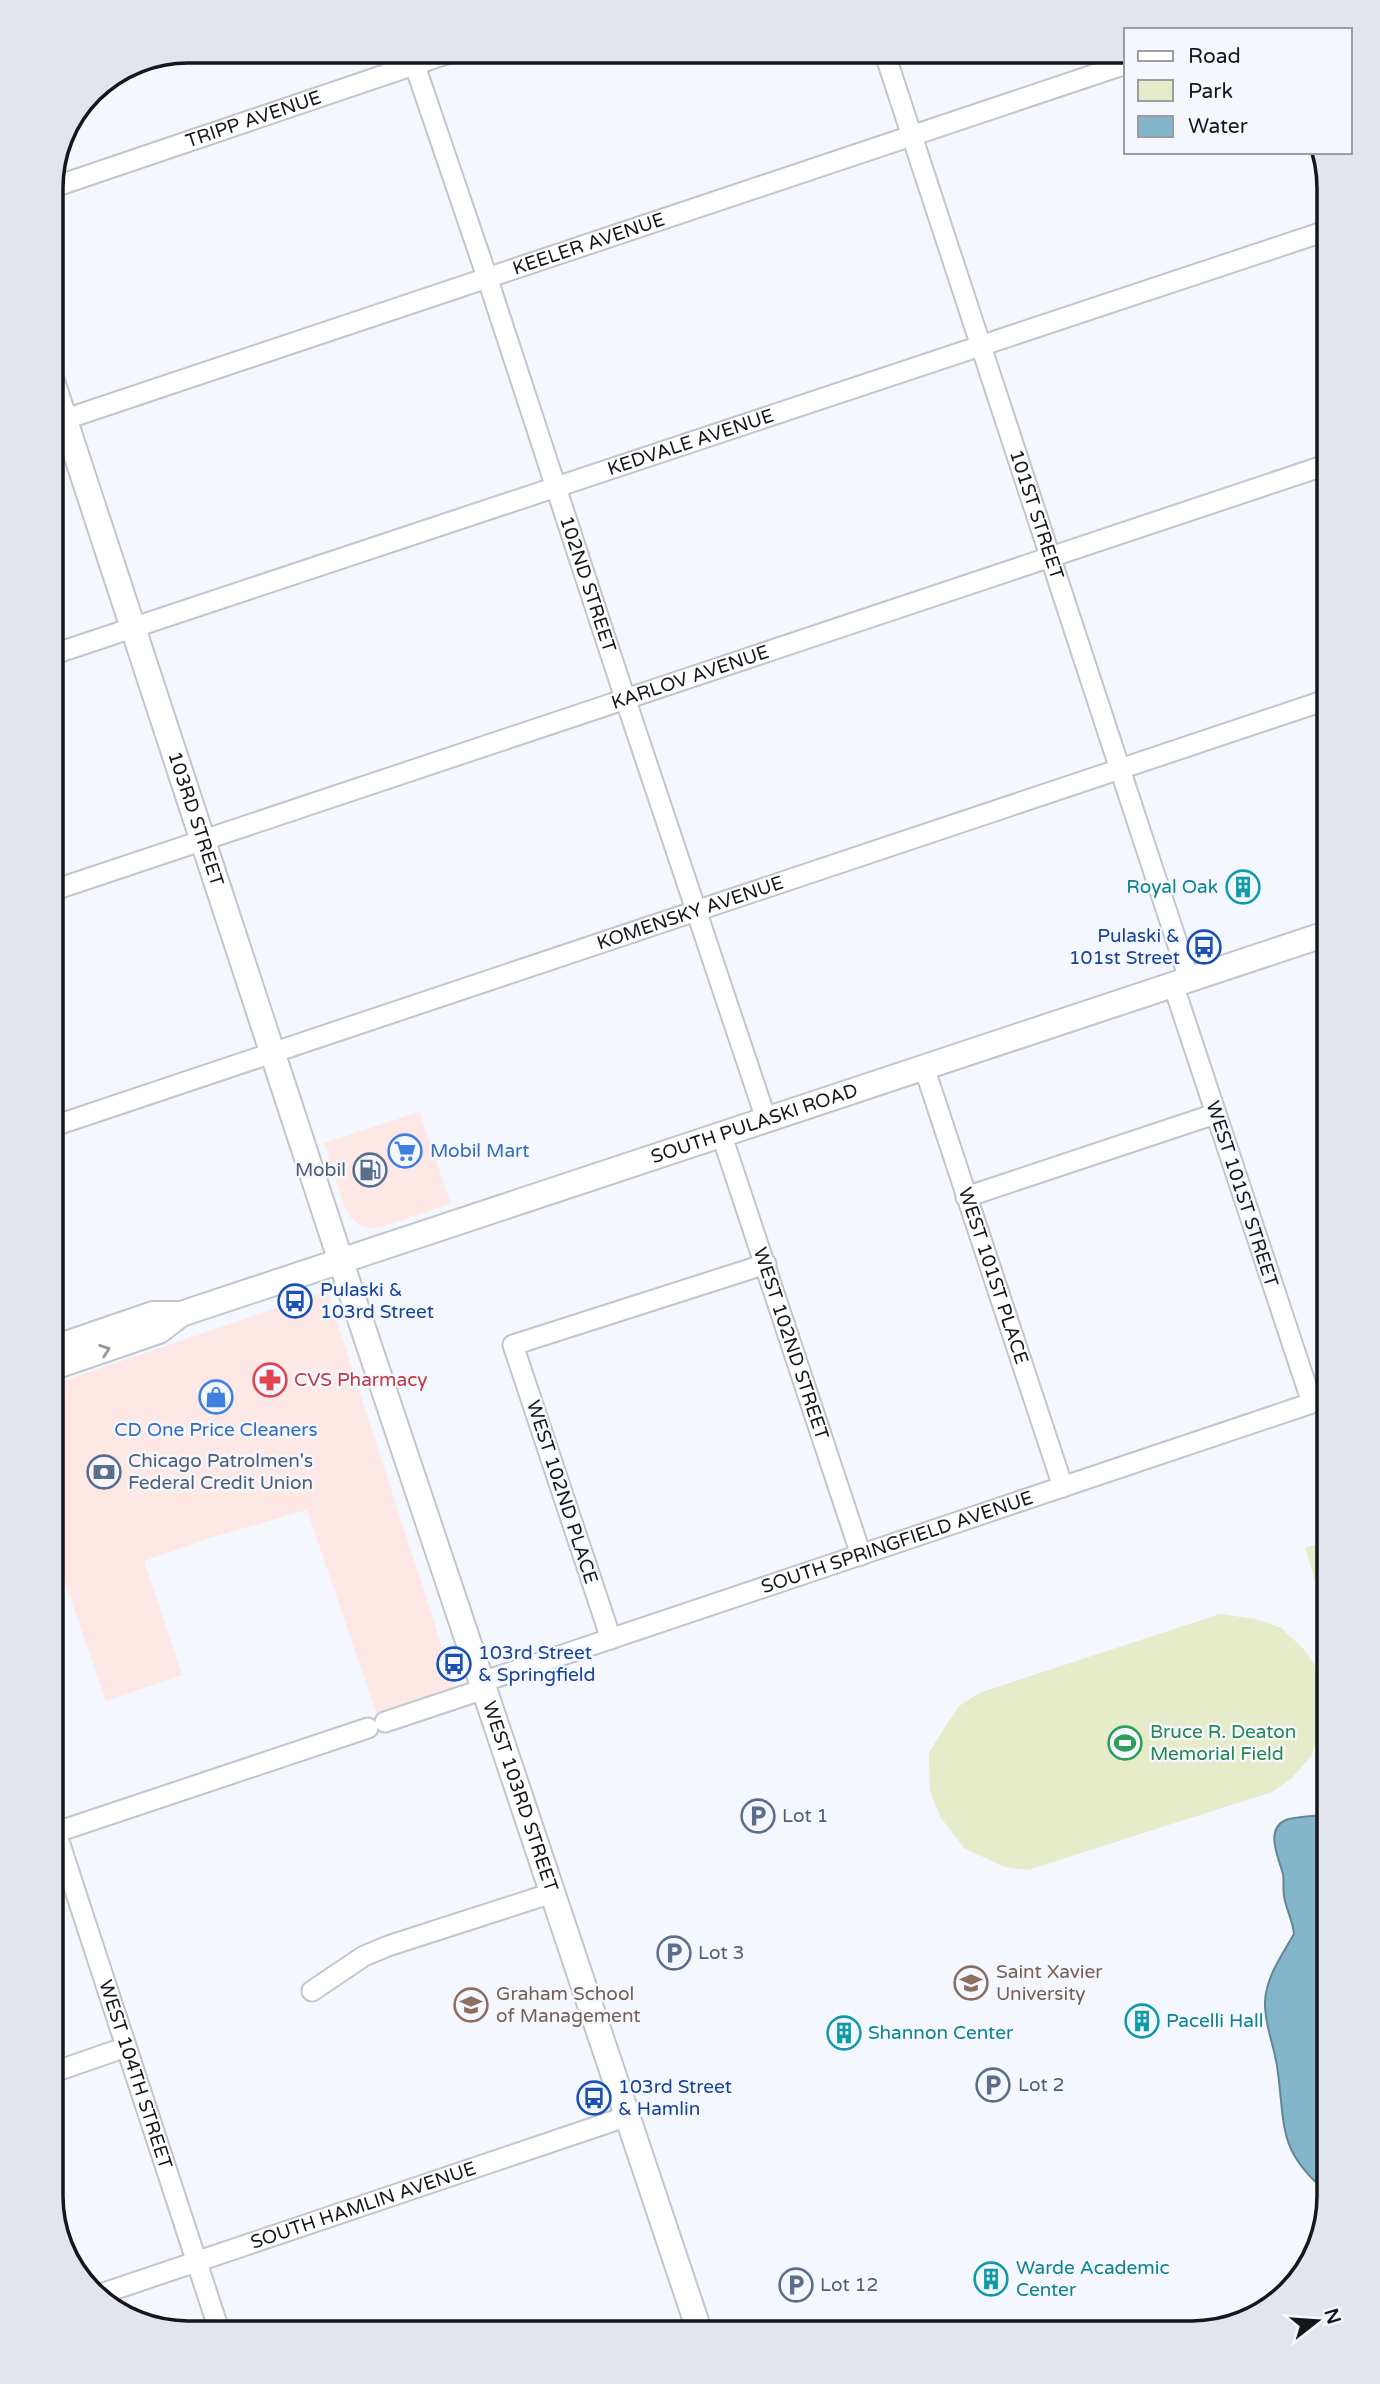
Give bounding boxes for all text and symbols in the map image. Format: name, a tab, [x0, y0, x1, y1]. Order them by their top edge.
legend	[1124, 28, 1352, 154]
text: Road	[1188, 44, 1241, 69]
text: Park	[1188, 79, 1233, 104]
street label: TRIPP AVENUE	[183, 86, 324, 152]
text: Water	[1188, 114, 1248, 139]
street label: KEELER AVENUE	[510, 208, 668, 280]
street label: KEDVALE AVENUE	[605, 404, 777, 480]
street label: 101ST STREET	[1005, 447, 1068, 583]
street label: 102ND STREET	[555, 513, 620, 656]
street label: KARLOV AVENUE	[609, 641, 772, 714]
street label: 103RD STREET	[163, 749, 228, 889]
building icon: Royal Oak	[1224, 868, 1262, 906]
street label: KOMENSKY AVENUE	[594, 872, 786, 954]
place label: Royal Oak	[1126, 876, 1218, 898]
place label: Pulaski & 101st Street	[1069, 925, 1180, 969]
bus stop icon: Pulaski & 101st Street	[1185, 928, 1223, 966]
street label: SOUTH PULASKI ROAD	[648, 1079, 861, 1168]
street label: WEST 101ST STREET	[1202, 1098, 1283, 1290]
supermarket icon: Mobil Mart	[386, 1132, 424, 1170]
place label: Mobil Mart	[430, 1140, 530, 1162]
fuel station icon: Mobil	[351, 1151, 389, 1189]
place label: Mobil	[295, 1159, 346, 1181]
street label: WEST 101ST PLACE	[954, 1185, 1033, 1367]
street label: WEST 102ND STREET	[749, 1245, 833, 1443]
place label: Pulaski & 103rd Street	[320, 1279, 434, 1323]
bus stop icon: Pulaski & 103rd Street	[276, 1282, 314, 1320]
one-way arrow	[98, 1344, 110, 1358]
pharmacy icon: CVS Pharmacy	[251, 1361, 289, 1399]
place label: CVS Pharmacy	[294, 1369, 428, 1391]
shop icon: CD One Price Cleaners	[197, 1378, 235, 1416]
street label: WEST 102ND PLACE	[522, 1397, 602, 1587]
place label: CD One Price Cleaners	[114, 1419, 318, 1441]
place label: Chicago Patrolmen's Federal Credit Union	[128, 1450, 313, 1494]
bank icon: Chicago Patrolmen's Federal Credit Union	[85, 1453, 123, 1491]
street label: SOUTH SPRINGFIELD AVENUE	[758, 1487, 1036, 1598]
place label: 103rd Street & Springfield	[478, 1642, 596, 1686]
bus stop icon: 103rd Street & Springfield	[435, 1645, 473, 1683]
street label: WEST 103RD STREET	[478, 1698, 562, 1895]
place label: Bruce R. Deaton Memorial Field	[1150, 1721, 1296, 1765]
sports icon: Bruce R. Deaton Memorial Field	[1106, 1724, 1144, 1762]
parking icon: Lot 1	[739, 1797, 777, 1835]
place label: Lot 1	[782, 1805, 829, 1827]
parking icon: Lot 3	[655, 1934, 693, 1972]
place label: Lot 3	[698, 1942, 745, 1964]
place label: Saint Xavier University	[996, 1961, 1103, 2005]
school or university icon: Saint Xavier University	[952, 1964, 990, 2002]
street label: WEST 104TH STREET	[94, 1977, 177, 2172]
place label: Graham School of Management	[496, 1983, 640, 2027]
school or university icon: Graham School of Management	[452, 1986, 490, 2024]
building icon: Pacelli Hall	[1123, 2002, 1161, 2040]
place label: Pacelli Hall	[1166, 2010, 1263, 2032]
building icon: Shannon Center	[825, 2014, 863, 2052]
place label: Shannon Center	[868, 2022, 1014, 2044]
parking icon: Lot 2	[974, 2066, 1012, 2104]
place label: Lot 2	[1018, 2074, 1065, 2096]
place label: 103rd Street & Hamlin	[618, 2076, 732, 2120]
bus stop icon: 103rd Street & Hamlin	[575, 2079, 613, 2117]
street label: SOUTH HAMLIN AVENUE	[248, 2157, 479, 2254]
place label: Warde Academic Center	[1016, 2257, 1170, 2301]
building icon: Warde Academic Center	[972, 2260, 1010, 2298]
parking icon: Lot 12	[777, 2266, 815, 2304]
place label: Lot 12	[820, 2274, 878, 2296]
north arrow	[1282, 2286, 1352, 2356]
text: N	[1320, 2306, 1345, 2327]

